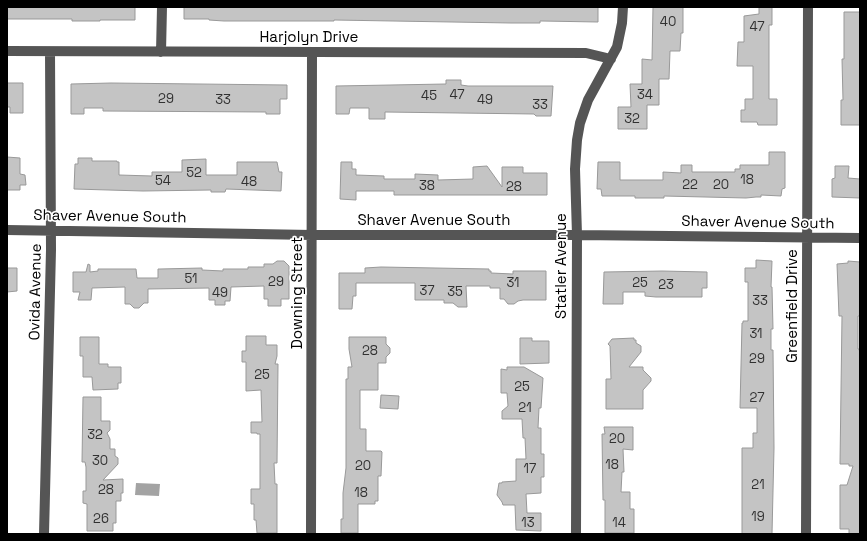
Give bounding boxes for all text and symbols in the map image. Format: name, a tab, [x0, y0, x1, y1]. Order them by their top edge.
house number: 40	[660, 13, 676, 30]
house number: 47	[749, 18, 765, 35]
street label: Harjolyn Drive	[260, 27, 359, 46]
house number: 47	[449, 86, 465, 103]
house number: 34	[637, 86, 653, 103]
house number: 45	[421, 87, 437, 104]
house number: 29	[158, 90, 174, 107]
house number: 33	[215, 91, 231, 108]
house number: 49	[477, 91, 493, 108]
house number: 33	[532, 96, 548, 113]
house number: 32	[624, 110, 640, 127]
house number: 52	[186, 164, 202, 181]
house number: 18	[740, 171, 754, 188]
house number: 54	[155, 172, 171, 189]
house number: 48	[241, 173, 257, 190]
house number: 22	[682, 176, 698, 193]
house number: 20	[713, 176, 729, 193]
house number: 38	[419, 177, 435, 194]
house number: 28	[506, 178, 522, 195]
street label: Shaver Avenue South	[33, 205, 187, 226]
street label: Shaver Avenue South	[357, 210, 511, 229]
street label: Shaver Avenue South	[681, 211, 835, 232]
street label: Statler Avenue	[551, 213, 570, 319]
street label: Downing Street	[287, 237, 306, 349]
street label: Ovida Avenue	[24, 243, 45, 341]
street label: Greenfield Drive	[782, 249, 801, 363]
house number: 51	[184, 270, 198, 287]
house number: 29	[268, 273, 284, 290]
house number: 31	[506, 274, 520, 291]
house number: 25	[632, 274, 648, 291]
house number: 23	[658, 276, 674, 293]
house number: 37	[419, 282, 435, 299]
house number: 35	[447, 283, 463, 300]
house number: 49	[212, 284, 228, 301]
house number: 33	[752, 292, 768, 309]
house number: 31	[749, 325, 763, 342]
house number: 28	[362, 342, 378, 359]
house number: 29	[749, 350, 765, 367]
house number: 25	[254, 366, 270, 383]
house number: 25	[514, 378, 530, 395]
house number: 27	[749, 389, 765, 406]
house number: 21	[518, 399, 532, 416]
house number: 32	[87, 426, 103, 443]
house number: 20	[609, 430, 625, 447]
house number: 30	[92, 452, 108, 469]
house number: 18	[605, 456, 619, 473]
house number: 20	[355, 457, 371, 474]
house number: 17	[524, 460, 536, 477]
house number: 21	[751, 476, 765, 493]
house number: 28	[98, 481, 114, 498]
house number: 18	[354, 484, 368, 501]
house number: 19	[751, 508, 765, 525]
house number: 26	[93, 510, 109, 527]
house number: 13	[521, 514, 535, 531]
house number: 14	[612, 514, 626, 531]

